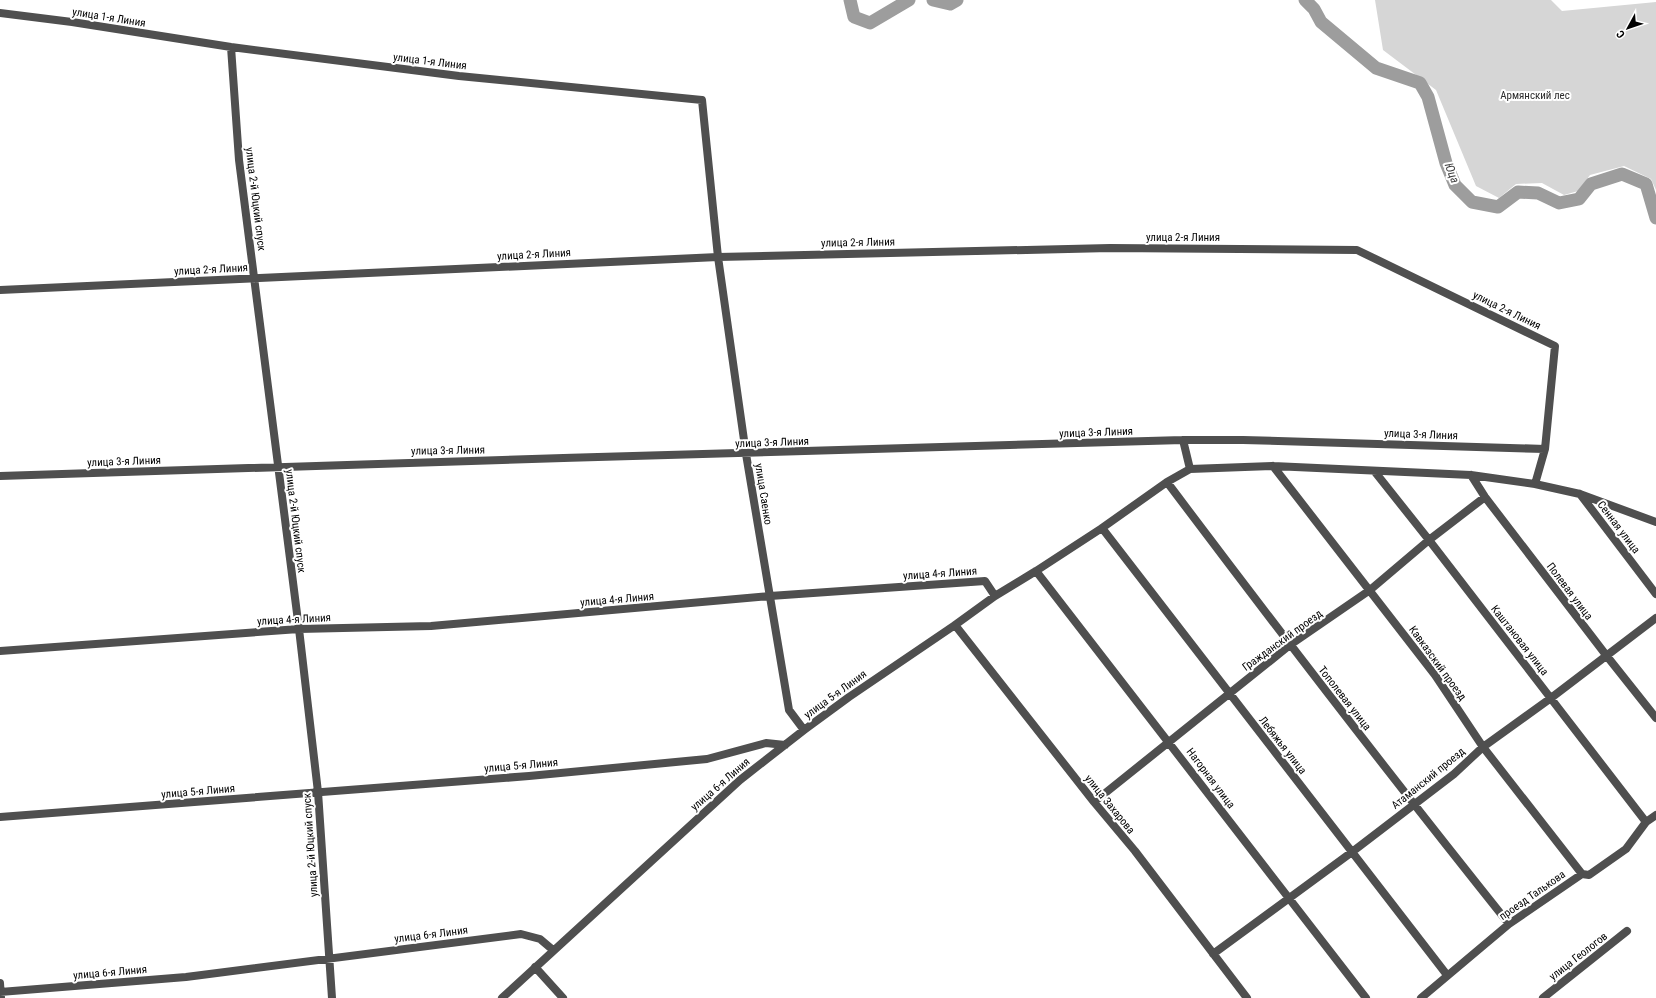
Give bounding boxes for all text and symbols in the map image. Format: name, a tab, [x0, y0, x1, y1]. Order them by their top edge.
street label: улица 1-я Линия	[71, 5, 146, 30]
north arrow	[1608, 8, 1648, 48]
text: С	[1614, 28, 1628, 41]
street label: улица 1-я Линия	[392, 51, 467, 72]
park label: Армянский лес	[1500, 89, 1570, 102]
street label: улица 2-й Юцкий спуск	[243, 147, 268, 252]
water label: Юца	[1442, 161, 1462, 185]
street label: улица 2-я Линия	[1146, 231, 1220, 244]
street label: улица 2-я Линия	[821, 235, 895, 250]
street label: улица 2-я Линия	[497, 246, 571, 263]
street label: улица 2-я Линия	[174, 261, 248, 278]
street label: улица 2-я Линия	[1471, 288, 1543, 333]
street label: улица 3-я Линия	[1059, 425, 1133, 440]
street label: улица 3-я Линия	[1384, 427, 1458, 442]
street label: улица 3-я Линия	[735, 435, 809, 450]
street label: улица 3-я Линия	[411, 443, 485, 458]
street label: улица 3-я Линия	[87, 454, 161, 469]
street label: улица Саенко	[752, 462, 775, 526]
street label: улица 2-й Юцкий спуск	[283, 469, 308, 574]
street label: Сенная улица	[1595, 499, 1643, 556]
street label: Полевая улица	[1544, 560, 1595, 622]
street label: улица 4-я Линия	[903, 564, 977, 583]
street label: улица 4-я Линия	[580, 590, 654, 609]
street label: Каштановая улица	[1488, 603, 1551, 678]
street label: Гражданский проезд	[1240, 607, 1325, 674]
street label: улица 4-я Линия	[257, 611, 331, 628]
street label: Кавказский проезд	[1406, 623, 1469, 703]
street label: Тополевая улица	[1316, 664, 1374, 733]
street label: улица 5-я Линия	[802, 667, 869, 721]
street label: Лебяжья улица	[1256, 714, 1309, 777]
street label: Атаманский проезд	[1389, 745, 1468, 812]
street label: Нагорная улица	[1184, 746, 1238, 811]
street label: улица 6-я Линия	[688, 755, 753, 814]
street label: улица 5-я Линия	[484, 756, 558, 775]
street label: улица Захарова	[1082, 772, 1137, 836]
street label: улица 5-я Линия	[161, 782, 235, 801]
street label: улица 2-й Юцкий спуск	[300, 792, 321, 897]
street label: проезд Талькова	[1497, 868, 1568, 923]
street label: улица 6-я Линия	[394, 924, 469, 945]
street label: улица Геологов	[1547, 930, 1610, 983]
street label: улица 6-я Линия	[73, 963, 147, 982]

